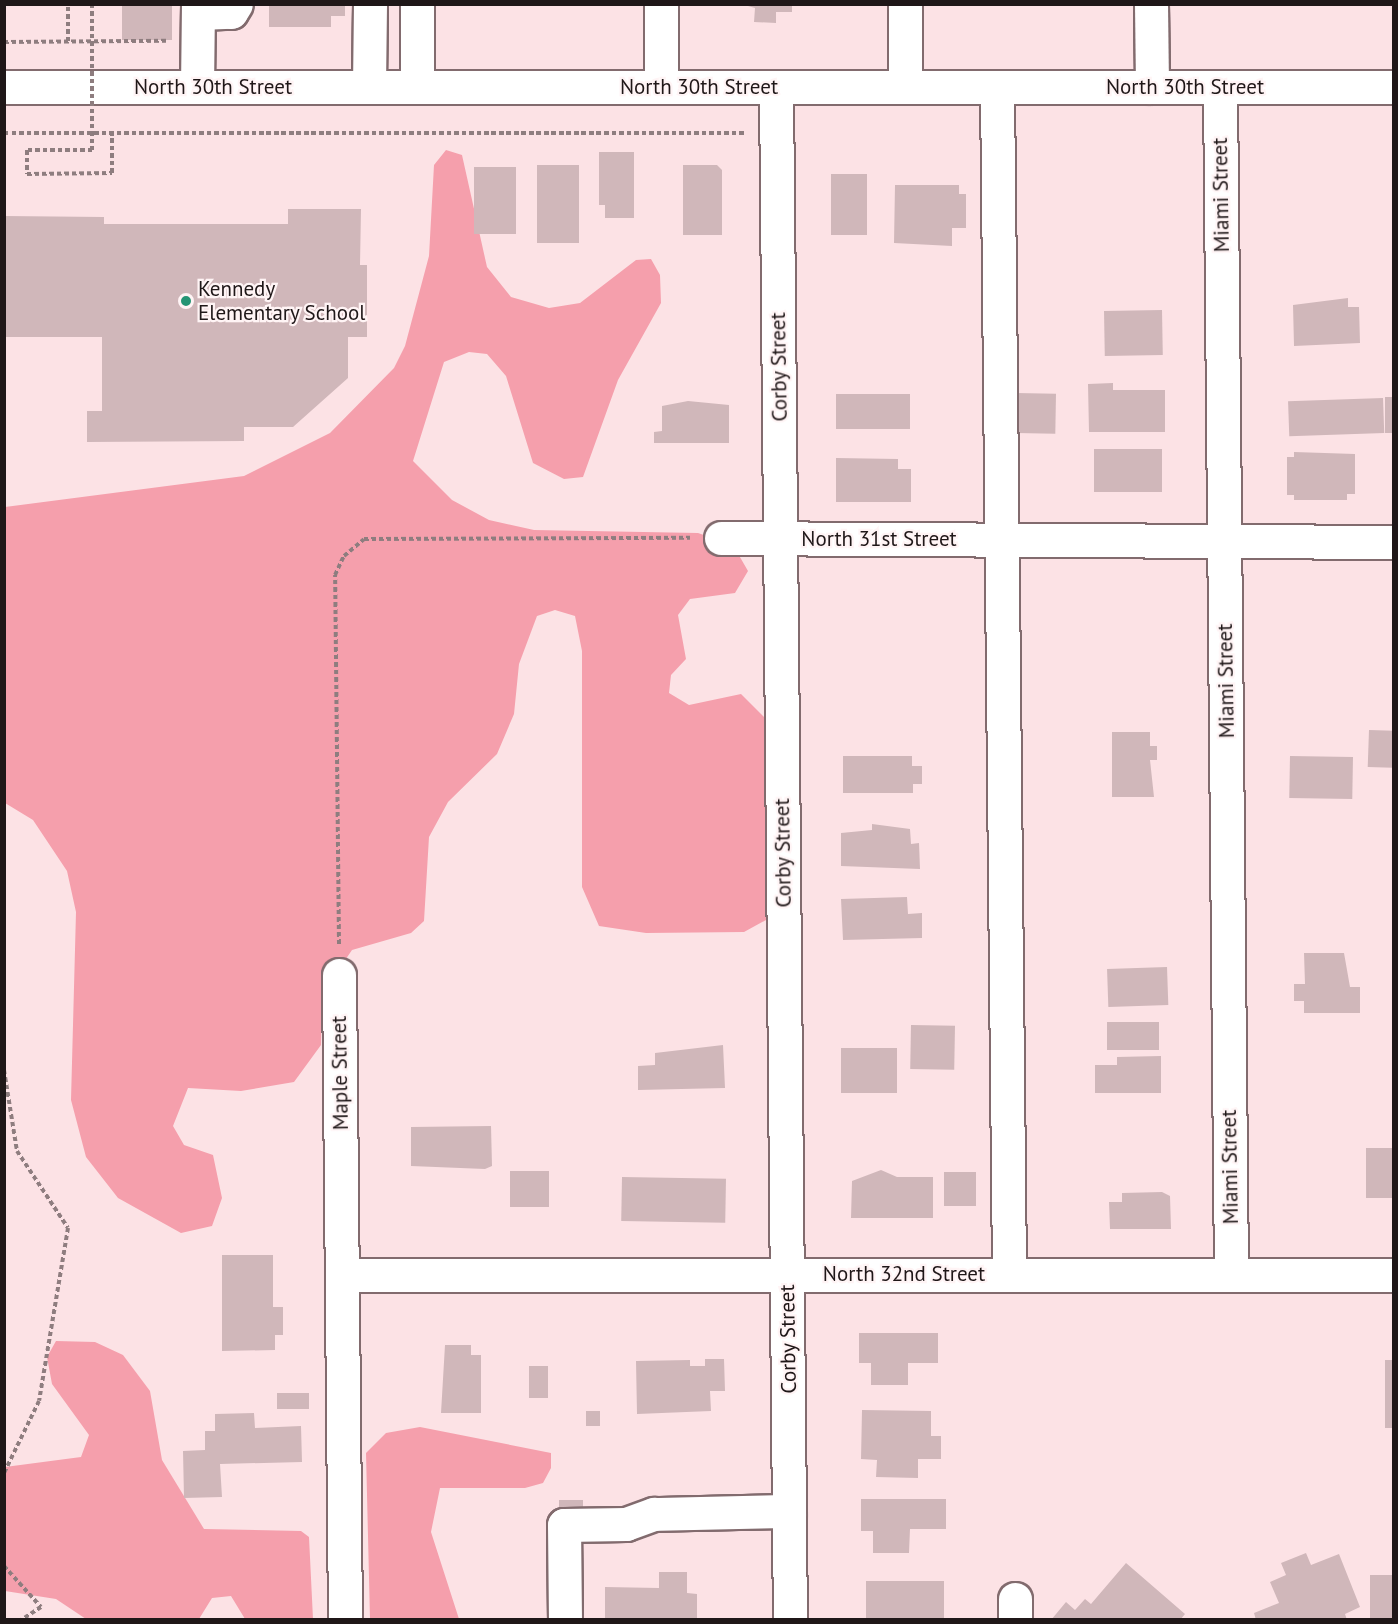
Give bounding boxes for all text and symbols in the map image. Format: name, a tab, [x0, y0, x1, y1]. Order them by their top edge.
street label: North 30th Street	[134, 74, 292, 100]
street label: North 30th Street	[620, 74, 778, 100]
street label: North 30th Street	[1106, 74, 1264, 100]
street label: Miami Street	[1207, 138, 1235, 252]
place label: Kennedy Elementary School	[198, 276, 366, 326]
marker: Kennedy Elementary School	[179, 294, 193, 308]
street label: Corby Street	[765, 312, 793, 422]
street label: North 31st Street	[801, 526, 957, 552]
street label: Miami Street	[1212, 624, 1240, 738]
street label: Corby Street	[769, 798, 797, 908]
street label: Maple Street	[326, 1016, 354, 1130]
street label: Miami Street	[1216, 1110, 1244, 1224]
street label: North 32nd Street	[823, 1261, 985, 1287]
street label: Corby Street	[774, 1284, 802, 1394]

